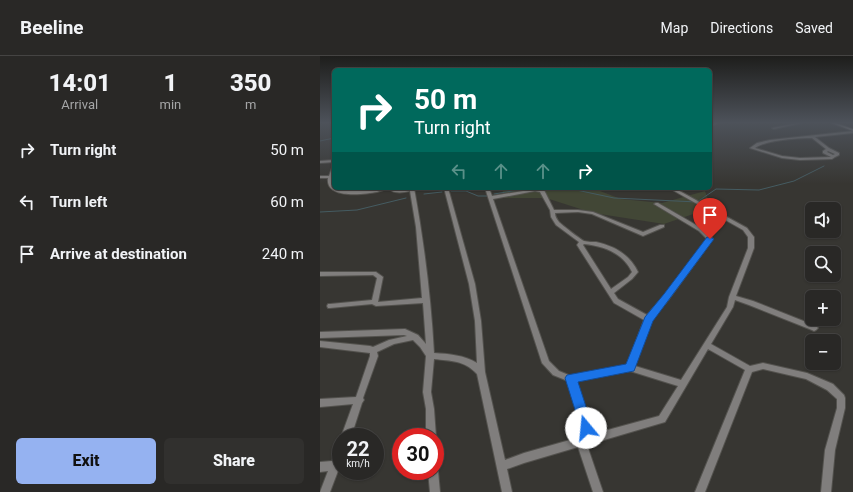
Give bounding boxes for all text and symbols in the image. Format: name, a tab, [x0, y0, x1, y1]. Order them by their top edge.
text: Beeline	[20, 16, 84, 39]
text: Map	[661, 20, 688, 36]
text: Directions	[710, 20, 773, 36]
text: Saved	[795, 20, 833, 36]
text: 14:01	[49, 69, 111, 97]
text: 1	[163, 69, 177, 97]
text: 350	[230, 69, 271, 97]
text: 50 m	[414, 83, 477, 116]
icon: right	[348, 84, 400, 136]
text: Arrival	[61, 97, 98, 112]
text: min	[160, 97, 181, 112]
text: m	[245, 97, 256, 112]
text: Turn right	[414, 117, 491, 138]
icon: right	[16, 139, 38, 161]
text: Turn right	[50, 141, 116, 159]
text: 50 m	[270, 141, 304, 159]
icon: left	[448, 160, 470, 182]
icon: ahead	[490, 160, 512, 182]
icon: ahead	[532, 160, 554, 182]
icon: right	[574, 160, 596, 182]
icon: left	[16, 191, 38, 213]
text: Turn left	[50, 193, 107, 211]
text: 60 m	[270, 193, 304, 211]
pin	[693, 198, 727, 239]
map controls	[805, 202, 841, 370]
button: sound	[805, 202, 841, 238]
icon: arrive	[699, 204, 721, 226]
icon: arrive	[16, 243, 38, 265]
text: Arrive at destination	[50, 245, 187, 263]
text: 240 m	[262, 245, 304, 263]
button: search	[805, 246, 841, 282]
button: +	[805, 290, 841, 326]
button: −	[805, 334, 841, 370]
position arrow	[565, 407, 607, 449]
speed limit sign: 30	[392, 428, 444, 480]
text: 22	[347, 437, 369, 461]
button: Exit	[16, 438, 156, 484]
button: Share	[164, 438, 304, 484]
text: km/h	[346, 458, 370, 469]

